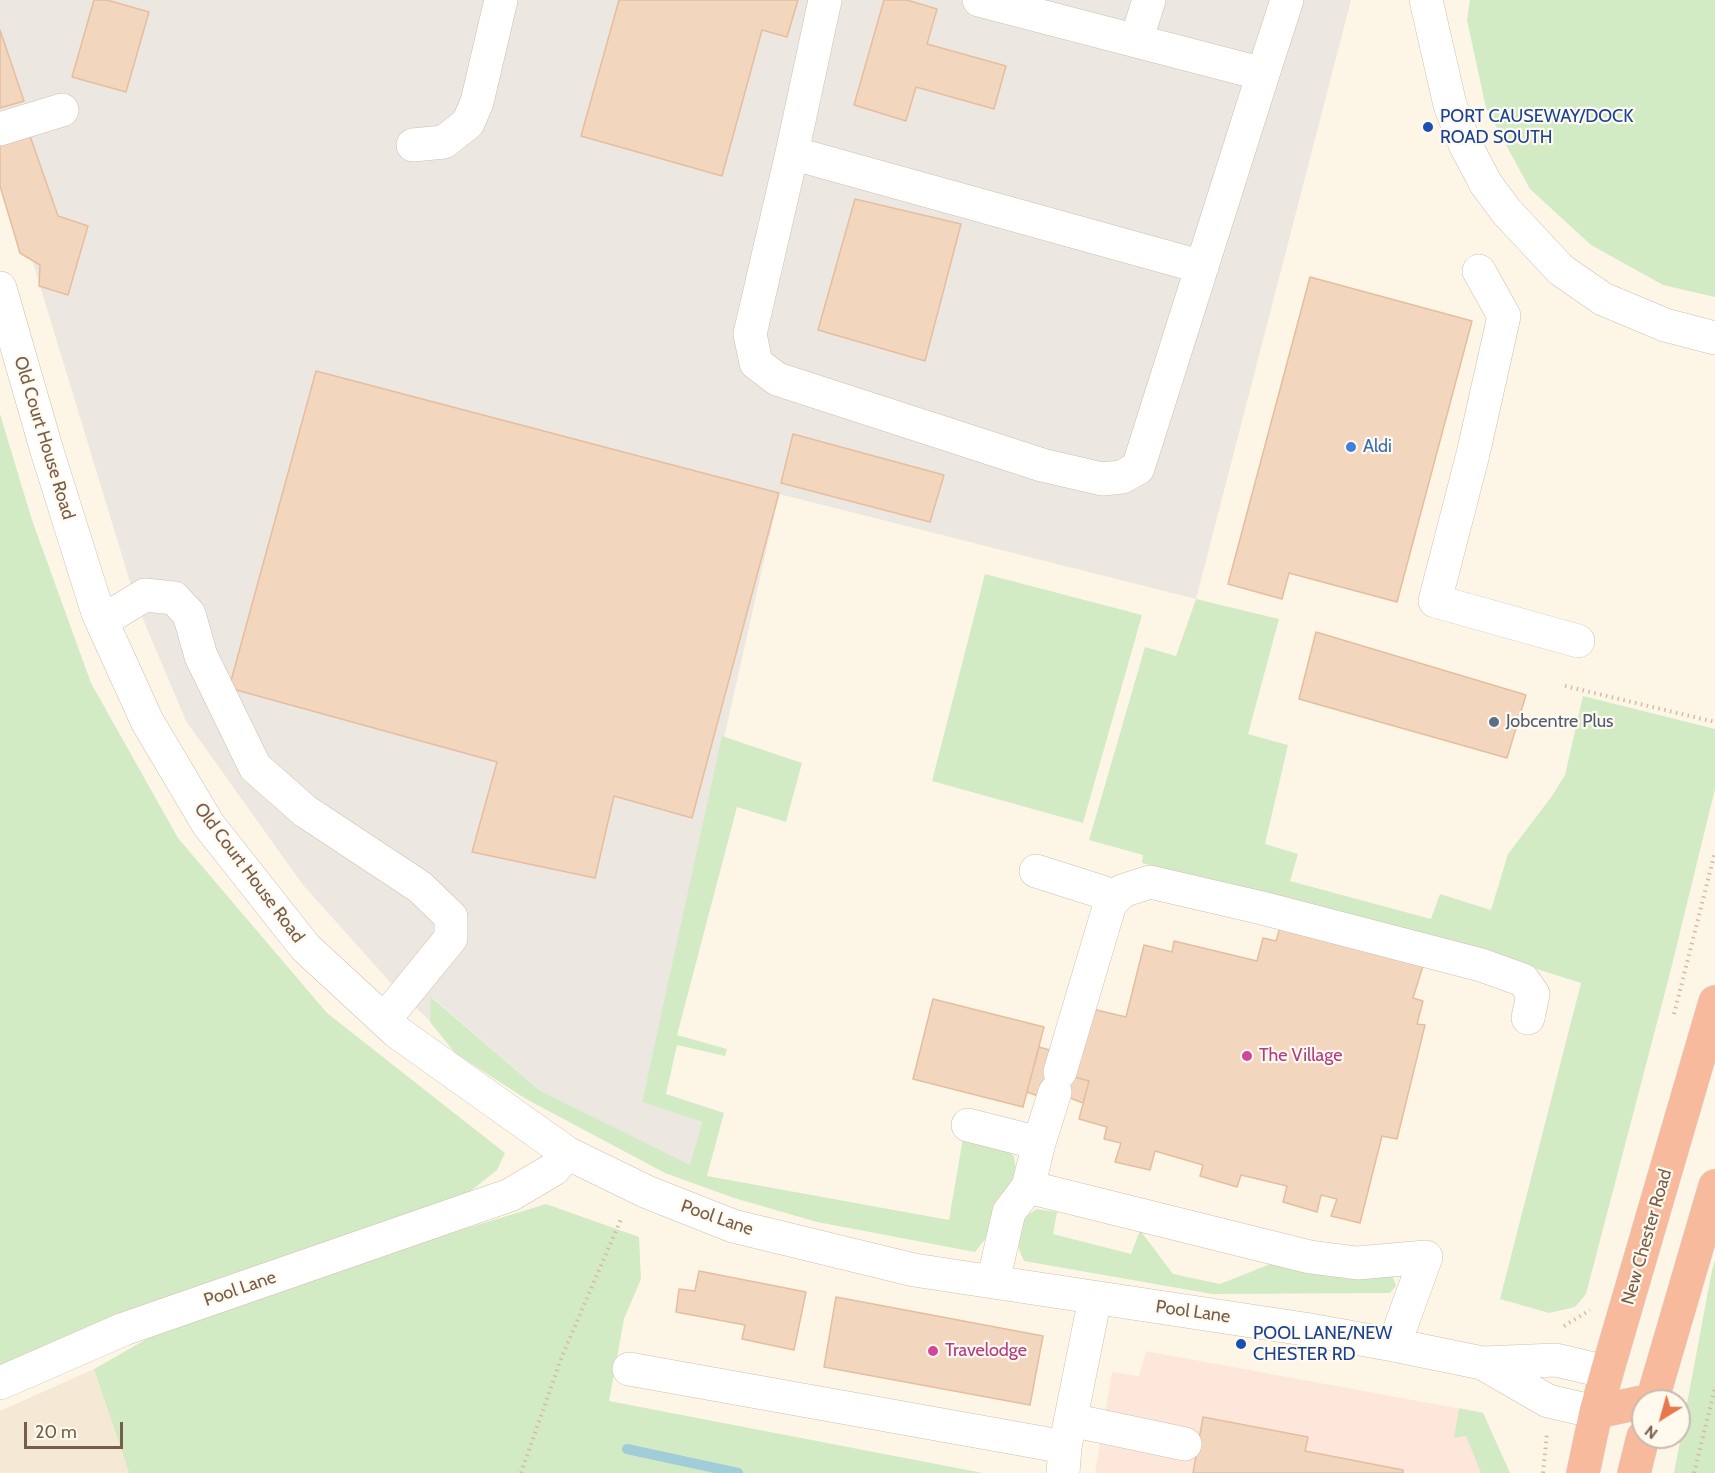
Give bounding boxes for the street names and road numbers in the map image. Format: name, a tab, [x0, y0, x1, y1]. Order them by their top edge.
street label: Old Court House Road	[9, 354, 79, 522]
street label: Old Court House Road	[189, 799, 309, 947]
street label: New Chester Road	[1617, 1167, 1677, 1307]
street label: Pool Lane	[678, 1196, 756, 1240]
street label: Pool Lane	[201, 1267, 279, 1311]
street label: Pool Lane	[1154, 1296, 1232, 1328]

